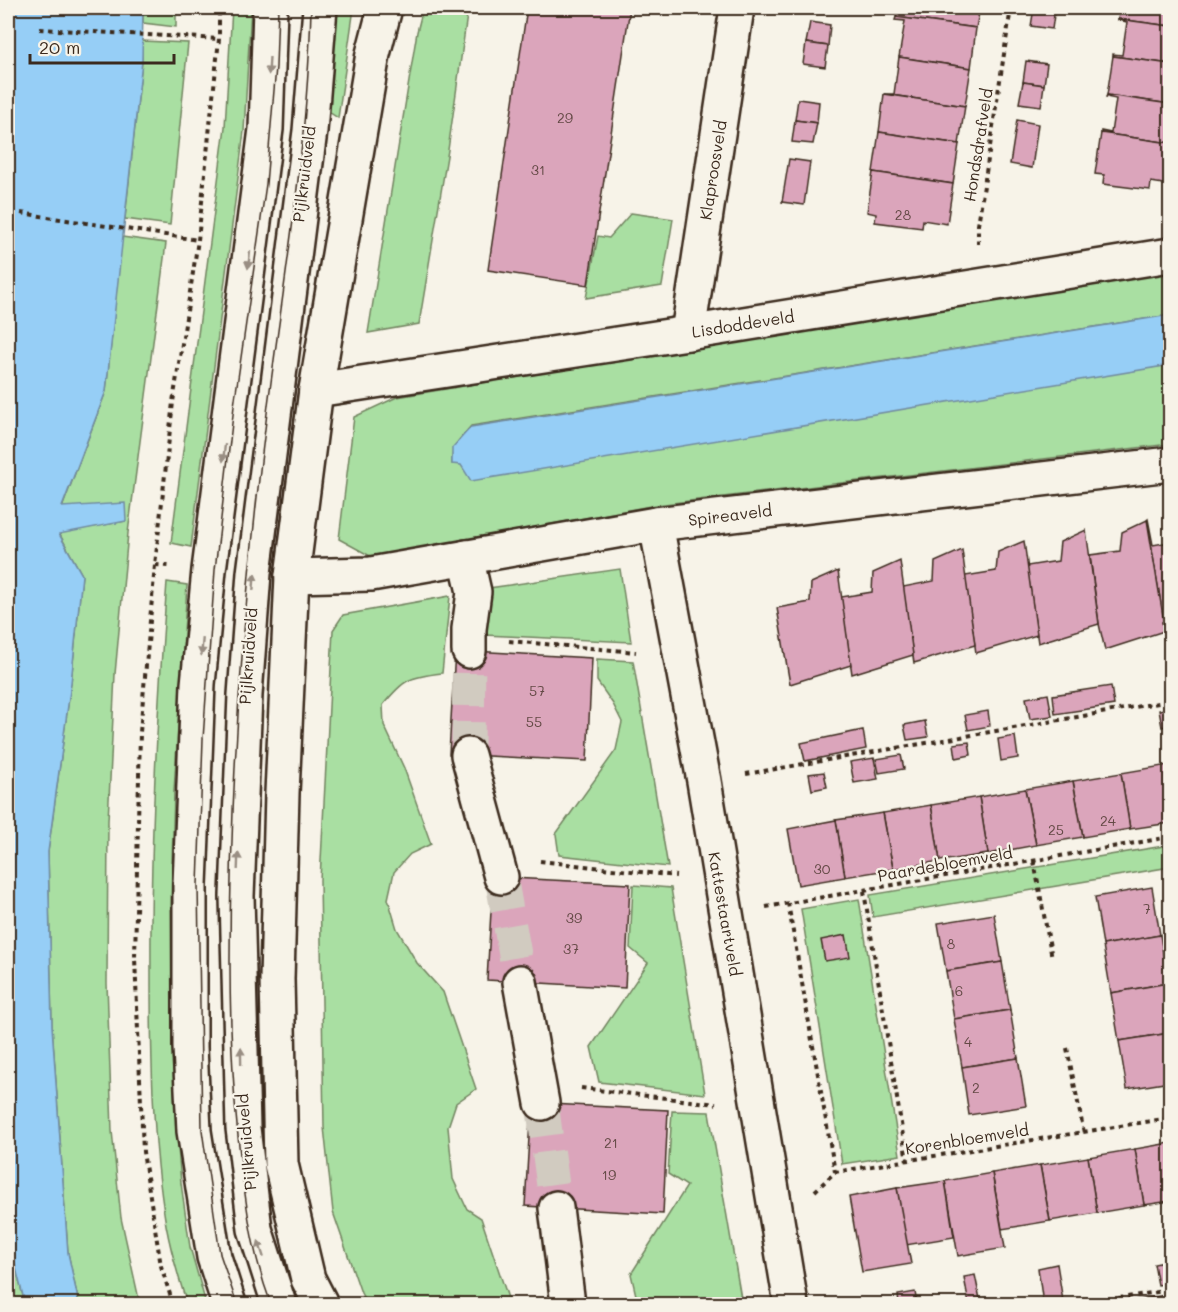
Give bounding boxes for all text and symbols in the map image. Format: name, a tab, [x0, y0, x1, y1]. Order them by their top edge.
scale bar	[30, 27, 174, 65]
text: 20 m	[39, 35, 80, 59]
one-way arrow	[264, 56, 273, 75]
street label: Hondsdrafveld	[958, 87, 997, 203]
house number: 29	[557, 108, 573, 127]
street label: Klaproosveld	[694, 118, 731, 221]
street label: Pijlkruidveld	[287, 125, 320, 223]
house number: 31	[531, 160, 545, 179]
house number: 28	[895, 205, 911, 224]
one-way arrow	[244, 250, 253, 269]
street label: Lisdoddeveld	[690, 305, 796, 342]
one-way arrow	[219, 444, 229, 463]
street label: Spireaveld	[687, 499, 773, 530]
one-way arrow	[249, 573, 258, 592]
street label: Pijlkruidveld	[234, 607, 261, 705]
one-way arrow	[197, 637, 207, 656]
house number: 57	[529, 681, 545, 700]
house number: 55	[526, 712, 542, 731]
house number: 24	[1100, 811, 1117, 830]
house number: 25	[1048, 820, 1064, 839]
street label: Paardebloemveld	[876, 841, 1014, 886]
street label: Kattestaartveld	[704, 850, 747, 978]
one-way arrow	[233, 851, 243, 870]
house number: 30	[814, 859, 831, 878]
house number: 7	[1143, 899, 1151, 918]
house number: 39	[566, 908, 582, 927]
house number: 8	[947, 934, 955, 953]
house number: 37	[563, 939, 579, 958]
house number: 6	[955, 981, 963, 1000]
house number: 4	[964, 1032, 973, 1051]
one-way arrow	[236, 1046, 245, 1065]
house number: 2	[972, 1078, 980, 1097]
street label: Pijlkruidveld	[231, 1093, 260, 1191]
street label: Korenbloemveld	[904, 1118, 1030, 1159]
house number: 21	[604, 1133, 618, 1152]
house number: 19	[602, 1165, 616, 1184]
one-way arrow	[256, 1240, 265, 1258]

